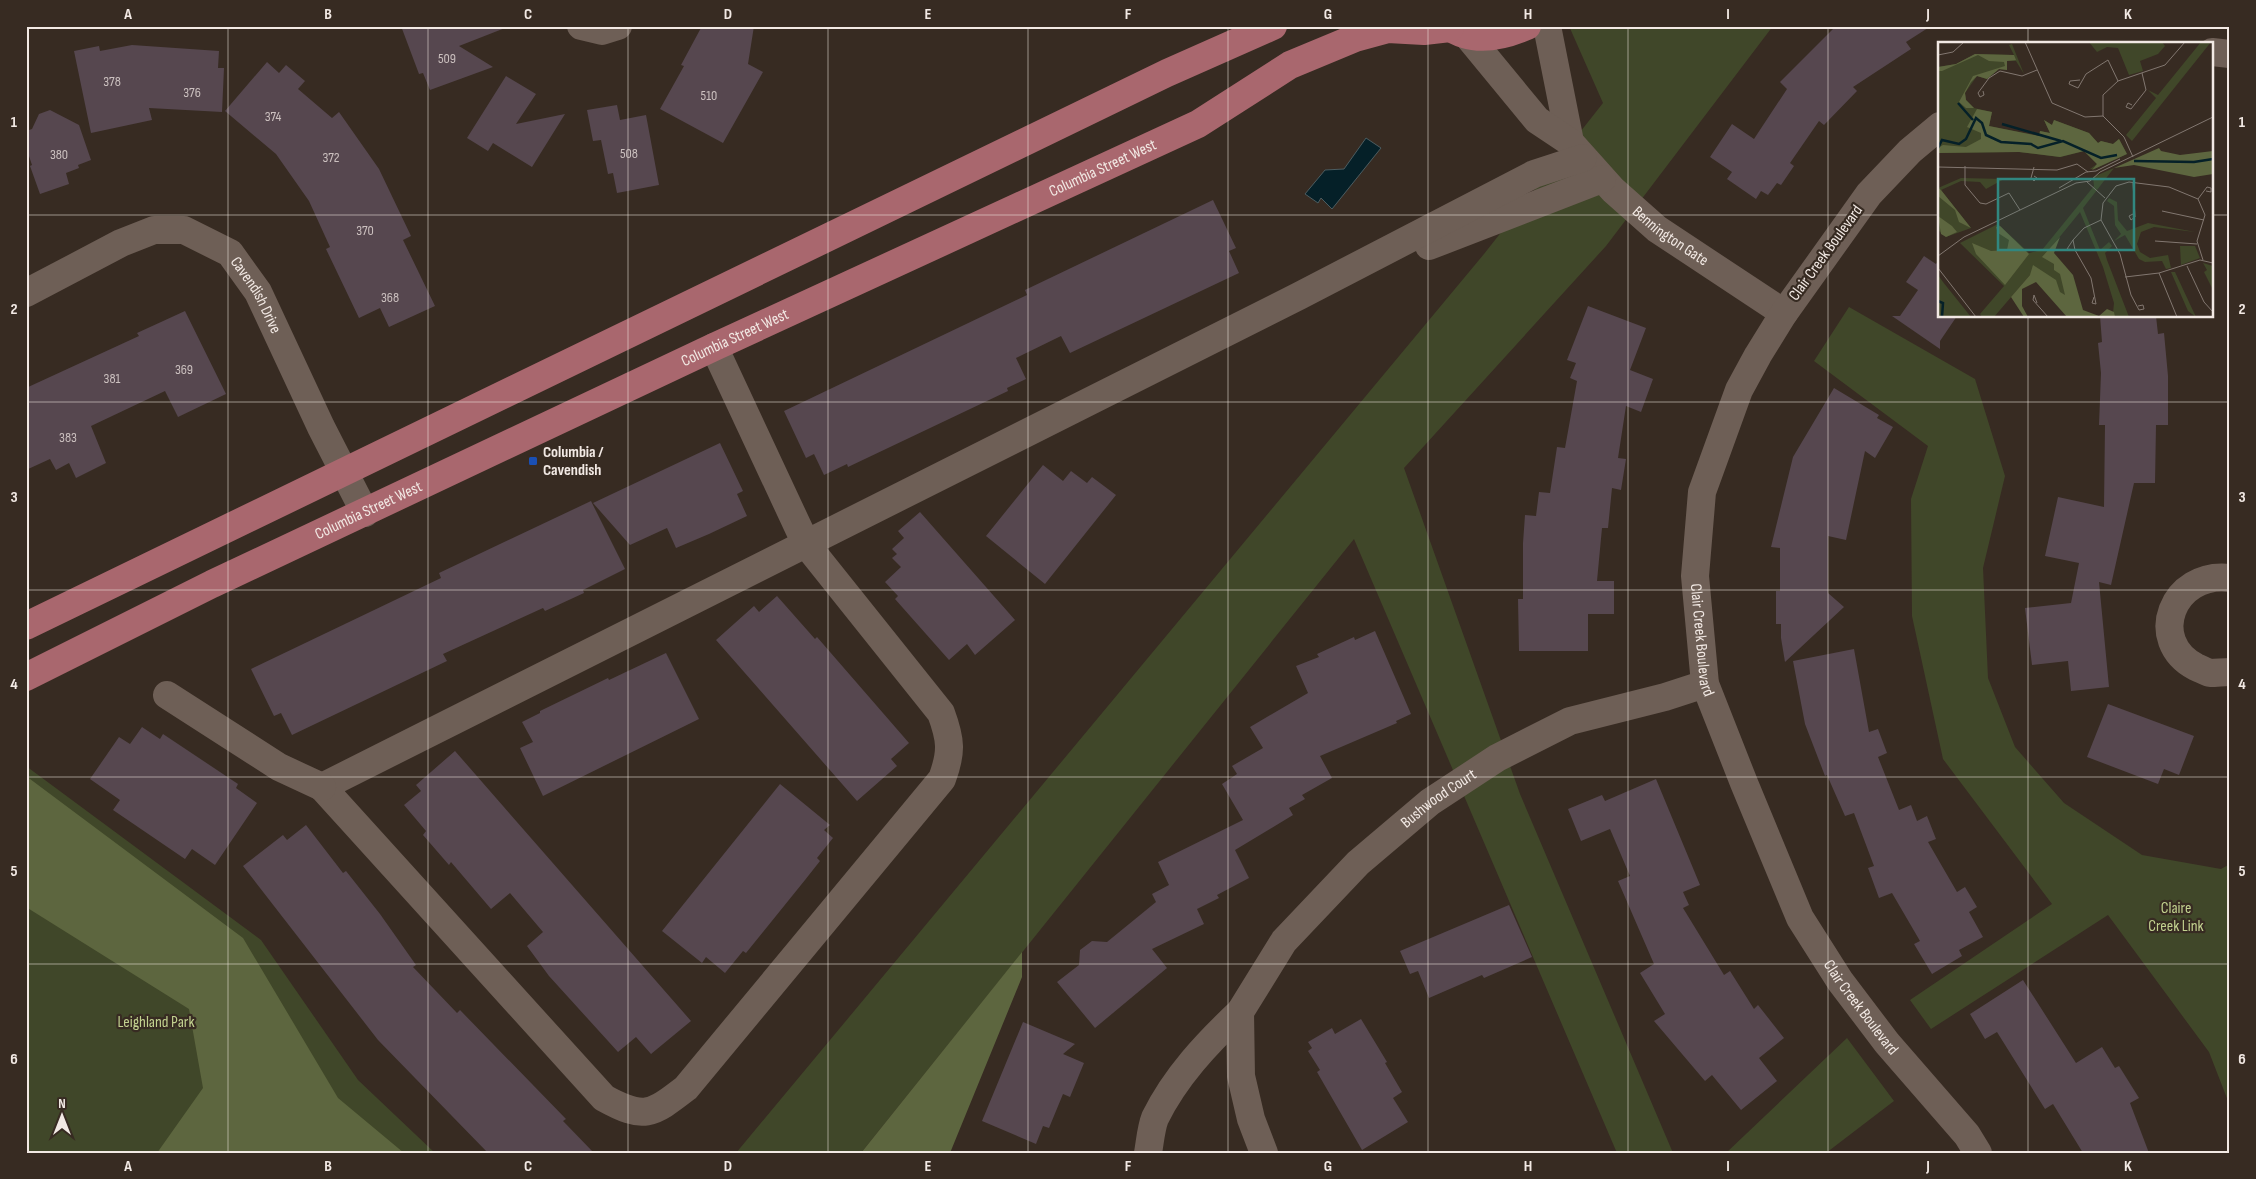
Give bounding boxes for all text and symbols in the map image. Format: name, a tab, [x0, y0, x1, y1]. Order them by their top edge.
text: A	[123, 5, 132, 24]
text: B	[324, 5, 332, 24]
text: C	[524, 5, 532, 24]
text: D	[724, 5, 732, 24]
text: E	[925, 5, 932, 24]
text: F	[1125, 5, 1132, 24]
text: G	[1324, 5, 1332, 24]
text: H	[1524, 5, 1532, 24]
text: I	[1726, 5, 1730, 24]
text: J	[1925, 5, 1930, 24]
text: K	[2124, 5, 2132, 24]
inset map	[1938, 42, 2214, 318]
house number: 509	[438, 50, 456, 67]
house number: 378	[103, 73, 121, 90]
house number: 376	[183, 84, 201, 101]
house number: 510	[701, 87, 717, 104]
house number: 374	[265, 108, 281, 125]
text: 1	[11, 113, 18, 132]
text: 1	[2239, 113, 2246, 132]
street label: Columbia Street West	[1046, 135, 1159, 201]
house number: 508	[620, 145, 638, 162]
house number: 380	[50, 146, 68, 163]
house number: 372	[322, 149, 340, 166]
street label: Bennington Gate	[1628, 202, 1712, 270]
street label: Clair Creek Boulevard	[1785, 202, 1867, 304]
house number: 370	[356, 222, 374, 239]
street label: Cavendish Drive	[226, 253, 285, 336]
house number: 368	[381, 289, 399, 306]
text: 2	[10, 300, 18, 319]
text: 2	[2238, 300, 2246, 319]
street label: Columbia Street West	[678, 304, 792, 371]
house number: 369	[175, 361, 193, 378]
house number: 381	[104, 370, 121, 387]
house number: 383	[59, 429, 77, 446]
place label: Columbia / Cavendish	[543, 443, 604, 480]
marker: Columbia / Cavendish	[527, 455, 539, 467]
street label: Columbia Street West	[312, 477, 425, 544]
text: 3	[10, 488, 18, 507]
text: 3	[2238, 488, 2246, 507]
street label: Clair Creek Boulevard	[1686, 583, 1718, 699]
text: 4	[10, 675, 18, 694]
text: 4	[2238, 675, 2246, 694]
street label: Bushwood Court	[1397, 765, 1480, 832]
text: 5	[10, 862, 18, 881]
text: 5	[2238, 862, 2246, 881]
park label: Claire Creek Link	[2148, 899, 2204, 936]
street label: Clair Creek Boulevard	[1820, 956, 1902, 1059]
park label: Leighland Park	[118, 1013, 195, 1032]
text: 6	[10, 1050, 18, 1069]
text: 6	[2238, 1050, 2246, 1069]
north arrow	[38, 1092, 88, 1142]
text: N	[58, 1095, 66, 1112]
text: A	[123, 1157, 132, 1176]
text: B	[324, 1157, 332, 1176]
text: C	[524, 1157, 532, 1176]
text: D	[724, 1157, 732, 1176]
text: E	[925, 1157, 932, 1176]
text: F	[1125, 1157, 1132, 1176]
text: G	[1324, 1157, 1332, 1176]
text: H	[1524, 1157, 1532, 1176]
text: I	[1726, 1157, 1730, 1176]
text: J	[1925, 1157, 1930, 1176]
text: K	[2124, 1157, 2132, 1176]

